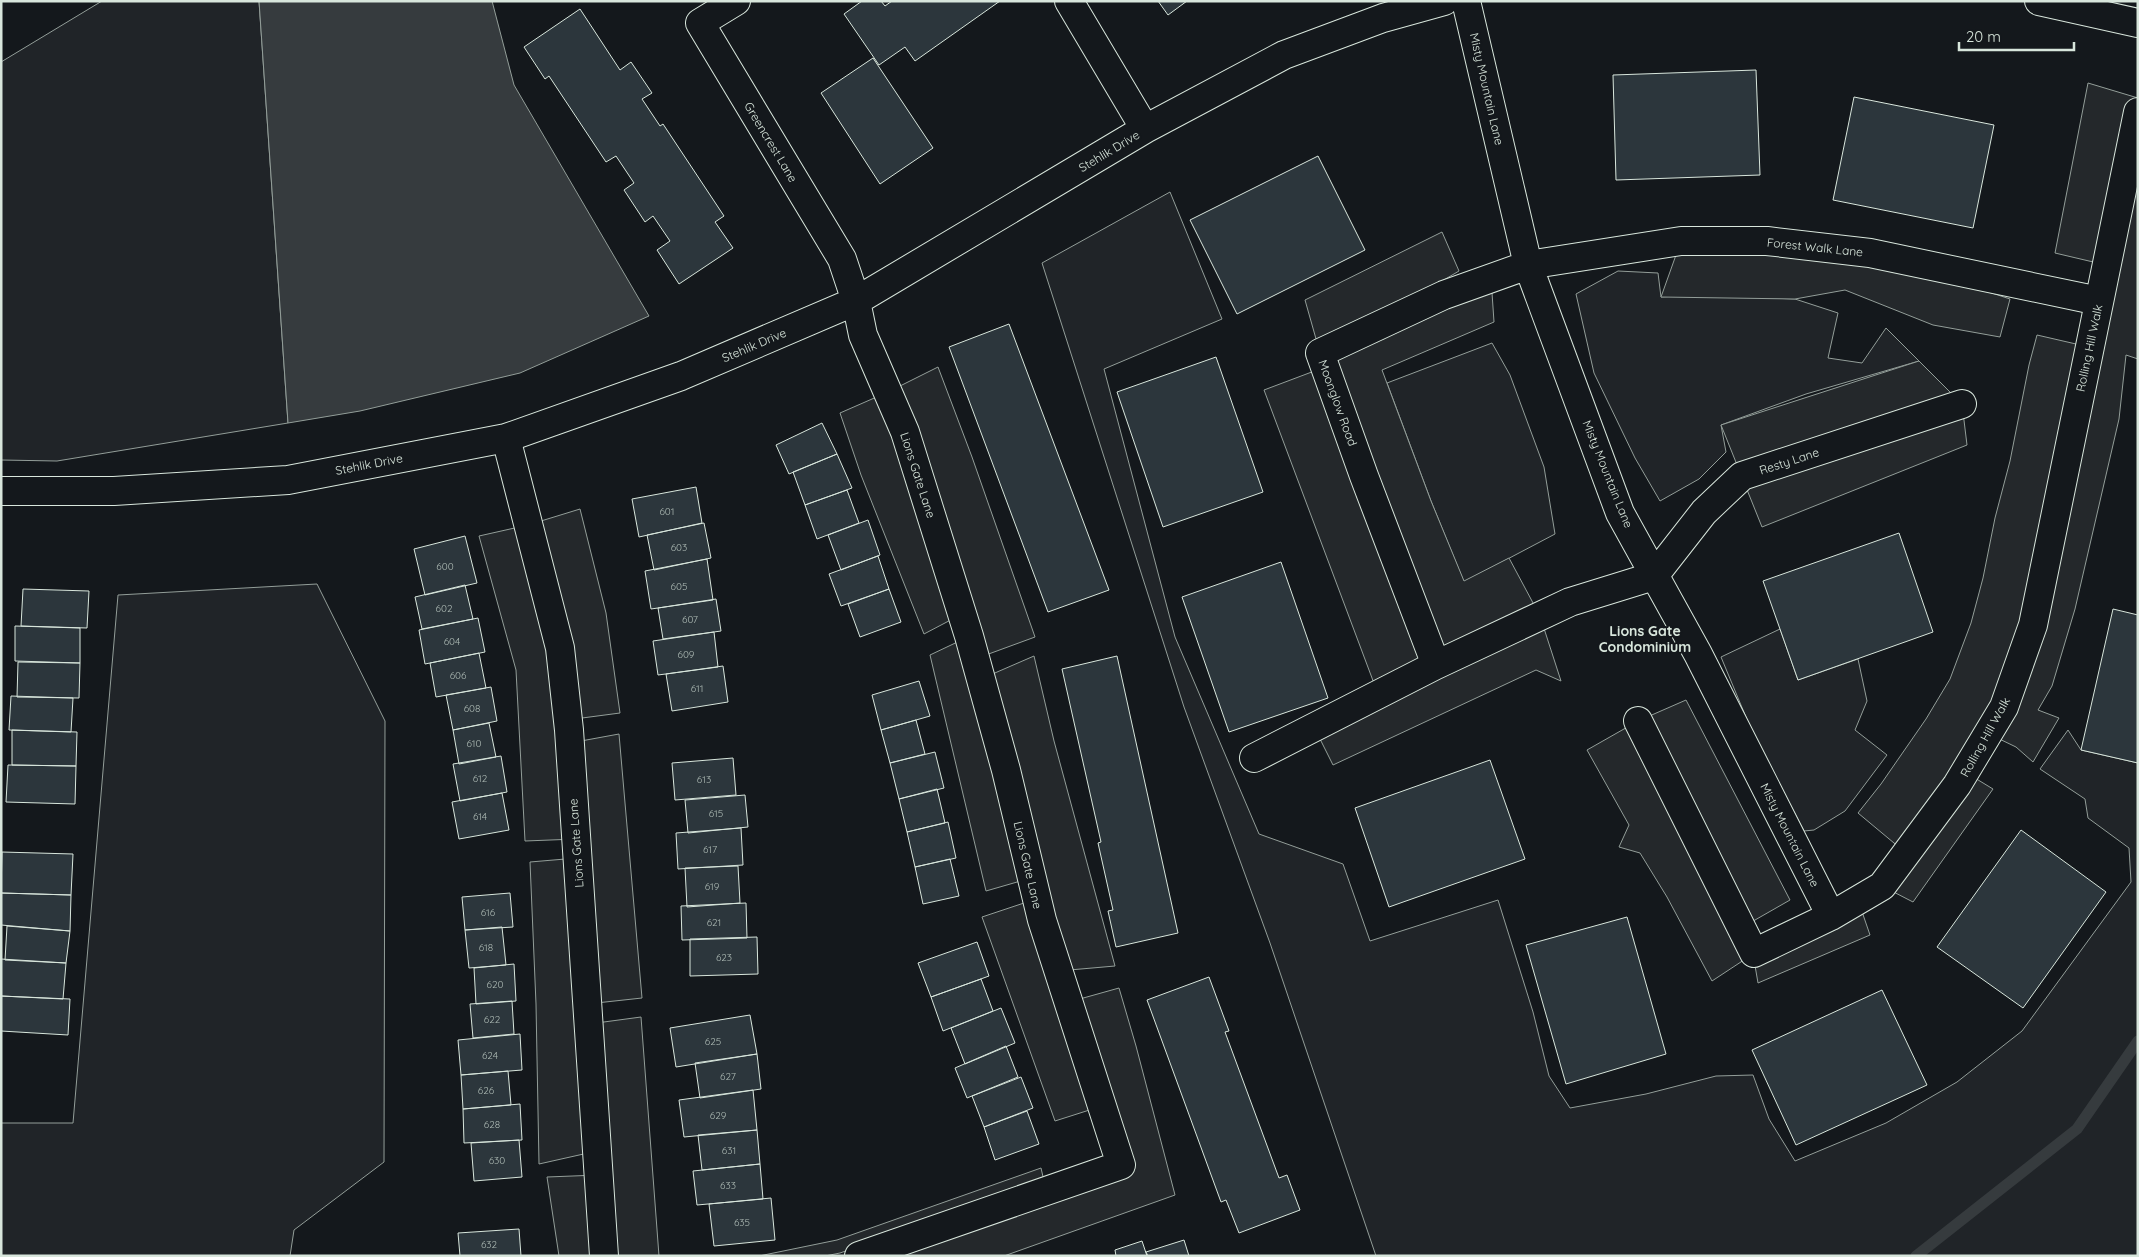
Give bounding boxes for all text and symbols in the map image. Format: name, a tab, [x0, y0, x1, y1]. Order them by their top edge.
scale bar	[1959, 20, 2074, 52]
text: 20 m	[1966, 27, 2001, 46]
street label: Misty Mountain Lane	[1467, 31, 1507, 147]
street label: Greencrest Lane	[741, 99, 801, 185]
street label: Stehlik Drive	[1076, 127, 1142, 175]
street label: Forest Walk Lane	[1766, 234, 1864, 260]
street label: Rolling Hill Walk	[2072, 303, 2106, 393]
street label: Stehlik Drive	[720, 325, 789, 365]
street label: Moonglow Road	[1315, 358, 1361, 448]
street label: Misty Mountain Lane	[1580, 418, 1637, 530]
street label: Lions Gate Lane	[897, 430, 939, 520]
street label: Resty Lane	[1757, 444, 1821, 478]
street label: Stehlik Drive	[334, 450, 404, 478]
house number: 601	[659, 505, 675, 518]
house number: 603	[671, 541, 687, 554]
house number: 600	[436, 560, 454, 573]
house number: 605	[671, 580, 687, 593]
house number: 602	[436, 602, 453, 615]
house number: 607	[682, 613, 698, 626]
district label: Lions Gate Condominium	[1599, 622, 1691, 656]
house number: 604	[444, 635, 460, 648]
house number: 609	[678, 648, 695, 661]
house number: 606	[450, 669, 467, 682]
house number: 611	[691, 682, 703, 695]
street label: Rolling Hill Walk	[1957, 694, 2013, 780]
house number: 608	[464, 702, 480, 715]
house number: 610	[467, 737, 482, 750]
house number: 612	[473, 772, 488, 785]
house number: 613	[697, 773, 711, 786]
street label: Misty Mountain Lane	[1757, 780, 1823, 890]
street label: Lions Gate Lane	[565, 798, 587, 888]
house number: 615	[709, 807, 723, 820]
house number: 614	[473, 810, 487, 823]
street label: Lions Gate Lane	[1011, 820, 1045, 910]
house number: 617	[703, 843, 717, 856]
house number: 619	[705, 880, 720, 893]
house number: 616	[481, 906, 496, 919]
house number: 621	[707, 916, 721, 929]
house number: 618	[479, 941, 493, 954]
house number: 623	[716, 951, 732, 964]
house number: 620	[487, 978, 503, 991]
house number: 622	[484, 1013, 501, 1026]
house number: 625	[705, 1035, 721, 1048]
house number: 624	[482, 1049, 498, 1062]
house number: 627	[720, 1070, 736, 1083]
house number: 626	[478, 1084, 495, 1097]
house number: 629	[710, 1109, 727, 1122]
house number: 628	[484, 1118, 500, 1131]
house number: 631	[722, 1144, 736, 1157]
house number: 630	[489, 1154, 505, 1167]
house number: 633	[720, 1179, 736, 1192]
house number: 635	[734, 1216, 750, 1229]
house number: 632	[481, 1238, 498, 1251]

